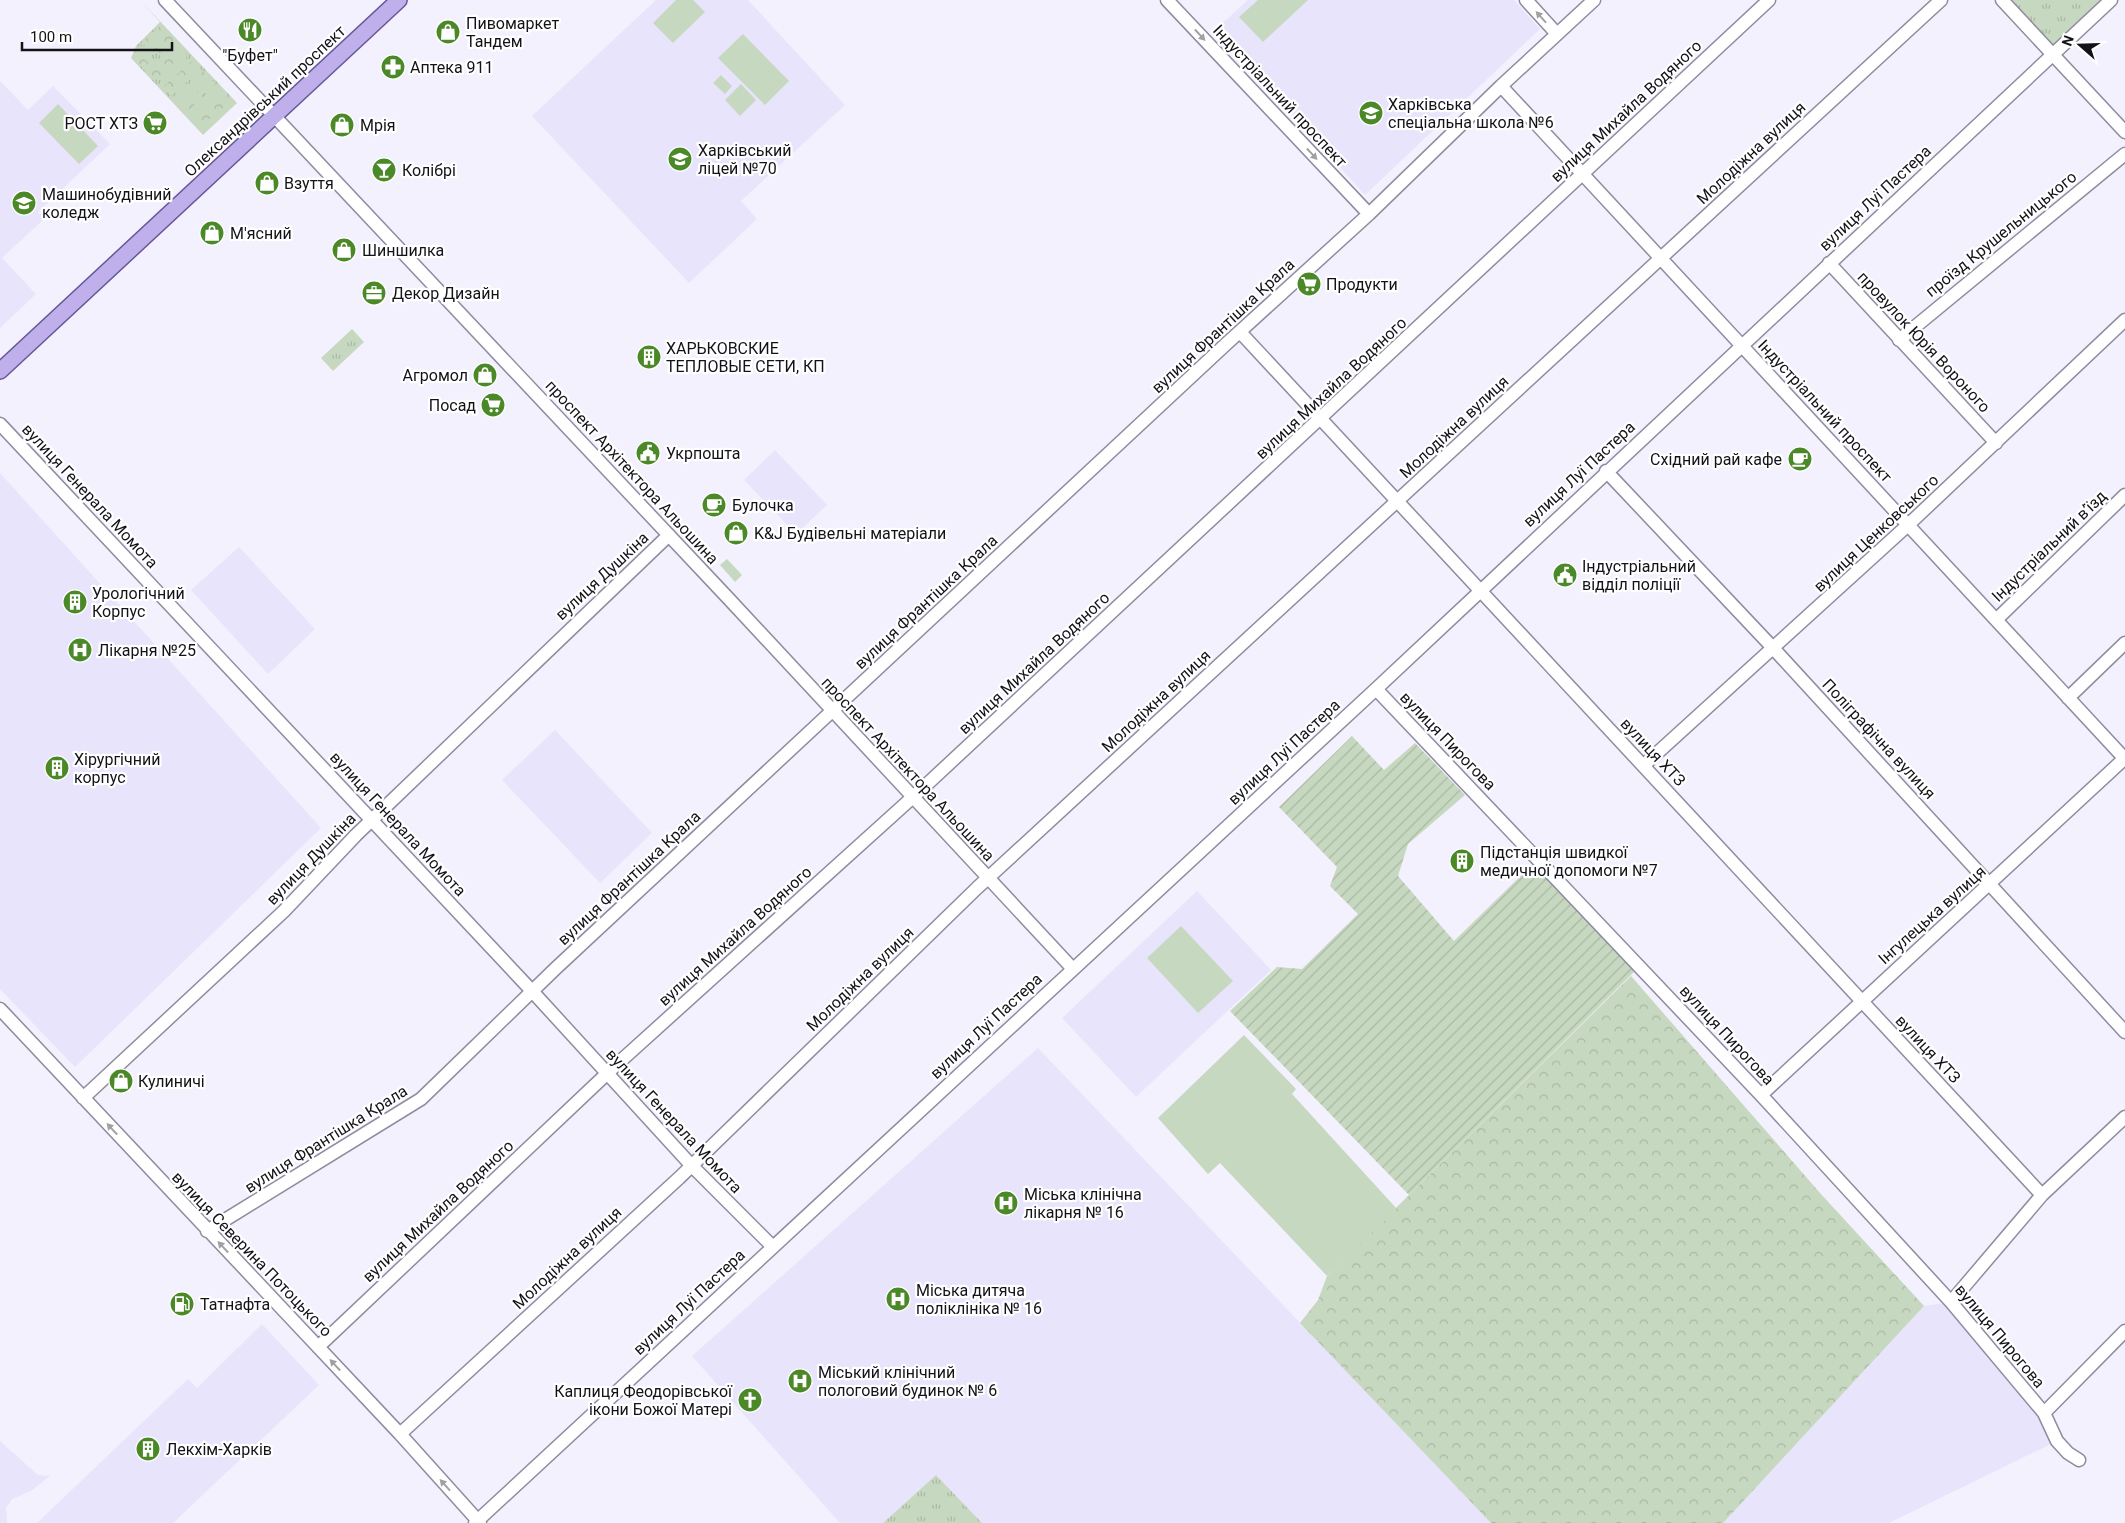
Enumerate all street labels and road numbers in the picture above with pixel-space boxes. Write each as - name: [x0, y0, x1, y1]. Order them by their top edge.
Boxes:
- street label: Олександрівський проспект: [181, 21, 350, 181]
- street label: Індустріальний проспект: [1209, 21, 1351, 171]
- street label: вулиця Михайла Водяного: [1547, 36, 1705, 186]
- street label: Молодіжна вулиця: [1693, 98, 1809, 208]
- street label: вулиця Луї Пастера: [1815, 141, 1935, 255]
- street label: проїзд Крушельницького: [1922, 167, 2080, 301]
- street label: вулиця Франтішка Крала: [1148, 255, 1298, 397]
- street label: провулок Юрія Вороного: [1854, 268, 1994, 416]
- street label: вулиця Михайла Водяного: [1252, 313, 1410, 463]
- street label: Індустріальний проспект: [1754, 336, 1896, 486]
- street label: Молодіжна вулиця: [1396, 372, 1512, 482]
- street label: проспект Архітектора Альошина: [542, 376, 722, 568]
- street label: вулиця Луї Пастера: [1519, 417, 1639, 531]
- street label: вулиця Генерала Момота: [18, 420, 162, 572]
- street label: вулиця Ценковського: [1810, 470, 1942, 596]
- street label: Індустріальний в’їзд: [1988, 486, 2110, 606]
- street label: вулиця Душкіна: [552, 528, 652, 624]
- street label: вулиця Франтішка Крала: [851, 531, 1001, 673]
- street label: вулиця Михайла Водяного: [955, 588, 1113, 738]
- street label: Молодіжна вулиця: [1098, 646, 1214, 756]
- street label: проспект Архітектора Альошина: [818, 673, 998, 865]
- street label: Поліграфічна вулиця: [1818, 675, 1940, 803]
- street label: вулиця Пирогова: [1396, 688, 1500, 794]
- street label: вулиця Луї Пастера: [1224, 695, 1344, 809]
- street label: вулиця ХТЗ: [1617, 714, 1689, 790]
- street label: вулиця Генерала Момота: [326, 748, 470, 900]
- street label: вулиця Франтішка Крала: [554, 807, 704, 949]
- street label: вулиця Душкіна: [262, 809, 360, 909]
- street label: вулиця Михайла Водяного: [655, 862, 815, 1010]
- street label: Інгулецька вулиця: [1874, 862, 1990, 968]
- street label: Молодіжна вулиця: [802, 923, 918, 1035]
- street label: вулиця Луї Пастера: [926, 969, 1046, 1083]
- street label: вулиця Пирогова: [1676, 981, 1778, 1089]
- street label: вулиця ХТЗ: [1892, 1011, 1964, 1087]
- street label: вулиця Генерала Момота: [602, 1045, 746, 1197]
- street label: вулиця Франтішка Крала: [241, 1081, 411, 1197]
- street label: вулиця Михайла Водяного: [359, 1136, 517, 1286]
- street label: вулиця Северина Потоцького: [168, 1168, 336, 1340]
- street label: Молодіжна вулиця: [509, 1203, 625, 1313]
- street label: вулиця Луї Пастера: [629, 1245, 749, 1359]
- street label: вулиця Пирогова: [1951, 1280, 2049, 1392]

